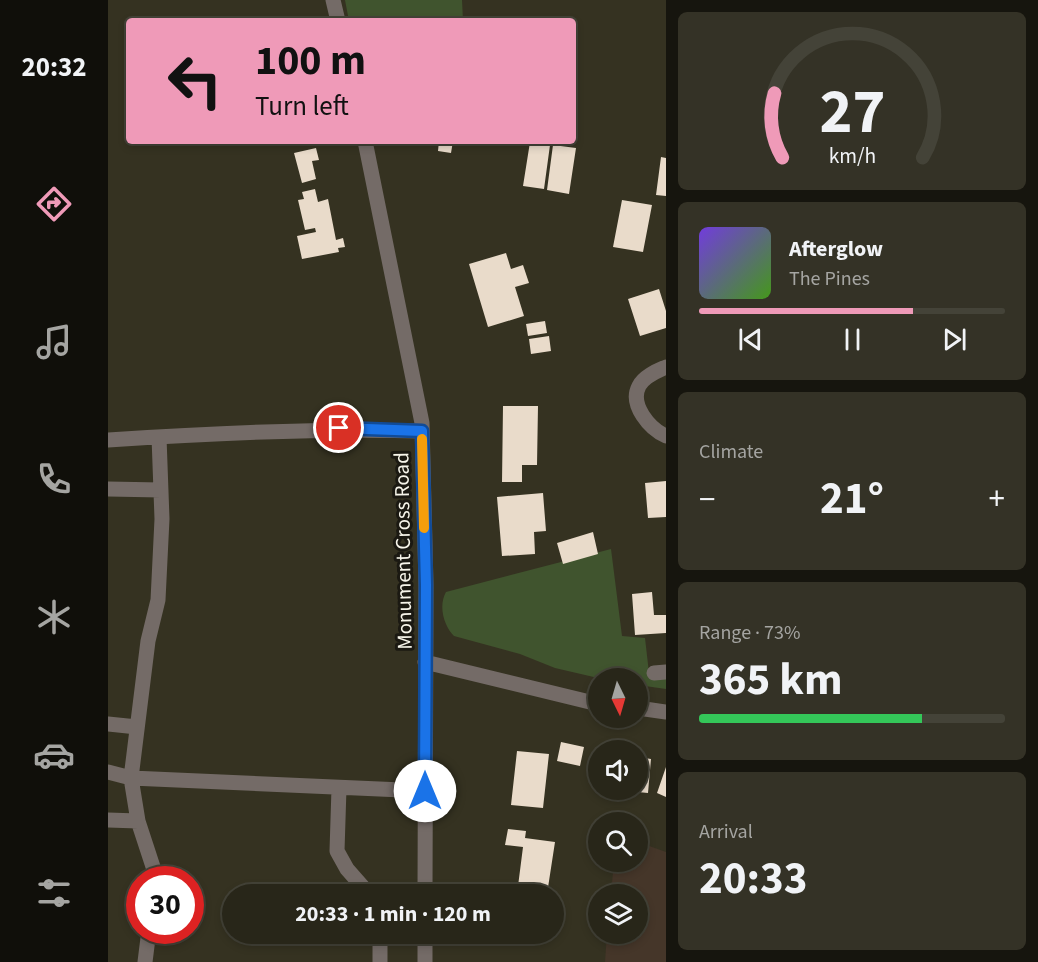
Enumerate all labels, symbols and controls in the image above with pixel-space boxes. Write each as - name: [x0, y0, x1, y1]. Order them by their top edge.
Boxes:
- text: 100 m: [255, 31, 366, 91]
- icon: left: [156, 42, 234, 120]
- text: 20:32: [21, 48, 87, 87]
- text: 27: [819, 68, 885, 157]
- text: Turn left: [255, 87, 349, 126]
- text: km/h: [828, 141, 876, 172]
- icon: directions: [33, 183, 75, 225]
- text: Afterglow: [789, 233, 883, 265]
- text: The Pines: [789, 265, 870, 293]
- icon: music: [33, 321, 75, 363]
- icon: previous: [734, 323, 767, 356]
- icon: pause: [836, 323, 869, 356]
- icon: next: [938, 323, 971, 356]
- pin: [313, 402, 364, 453]
- icon: arrive: [322, 411, 355, 444]
- text: Climate: [699, 438, 763, 466]
- street label: Monument Cross Road: [386, 452, 420, 650]
- icon: phone: [33, 458, 75, 500]
- text: 21°: [820, 467, 884, 531]
- text: −: [699, 476, 715, 523]
- text: +: [989, 476, 1005, 523]
- icon: climate: [33, 596, 75, 638]
- text: Range · 73%: [699, 619, 800, 647]
- text: 365 km: [699, 648, 843, 712]
- north arrow: [588, 668, 648, 728]
- map controls: [588, 668, 648, 944]
- icon: car: [33, 734, 75, 776]
- button: sound: [588, 740, 648, 800]
- position arrow: [393, 759, 457, 823]
- button: search: [588, 812, 648, 872]
- text: Arrival: [699, 818, 753, 846]
- text: 20:33: [699, 847, 808, 911]
- speed limit sign: 30: [126, 866, 204, 944]
- icon: filters: [33, 872, 75, 914]
- button: layers: [588, 884, 648, 944]
- text: 20:33 · 1 min · 120 m: [295, 898, 491, 930]

